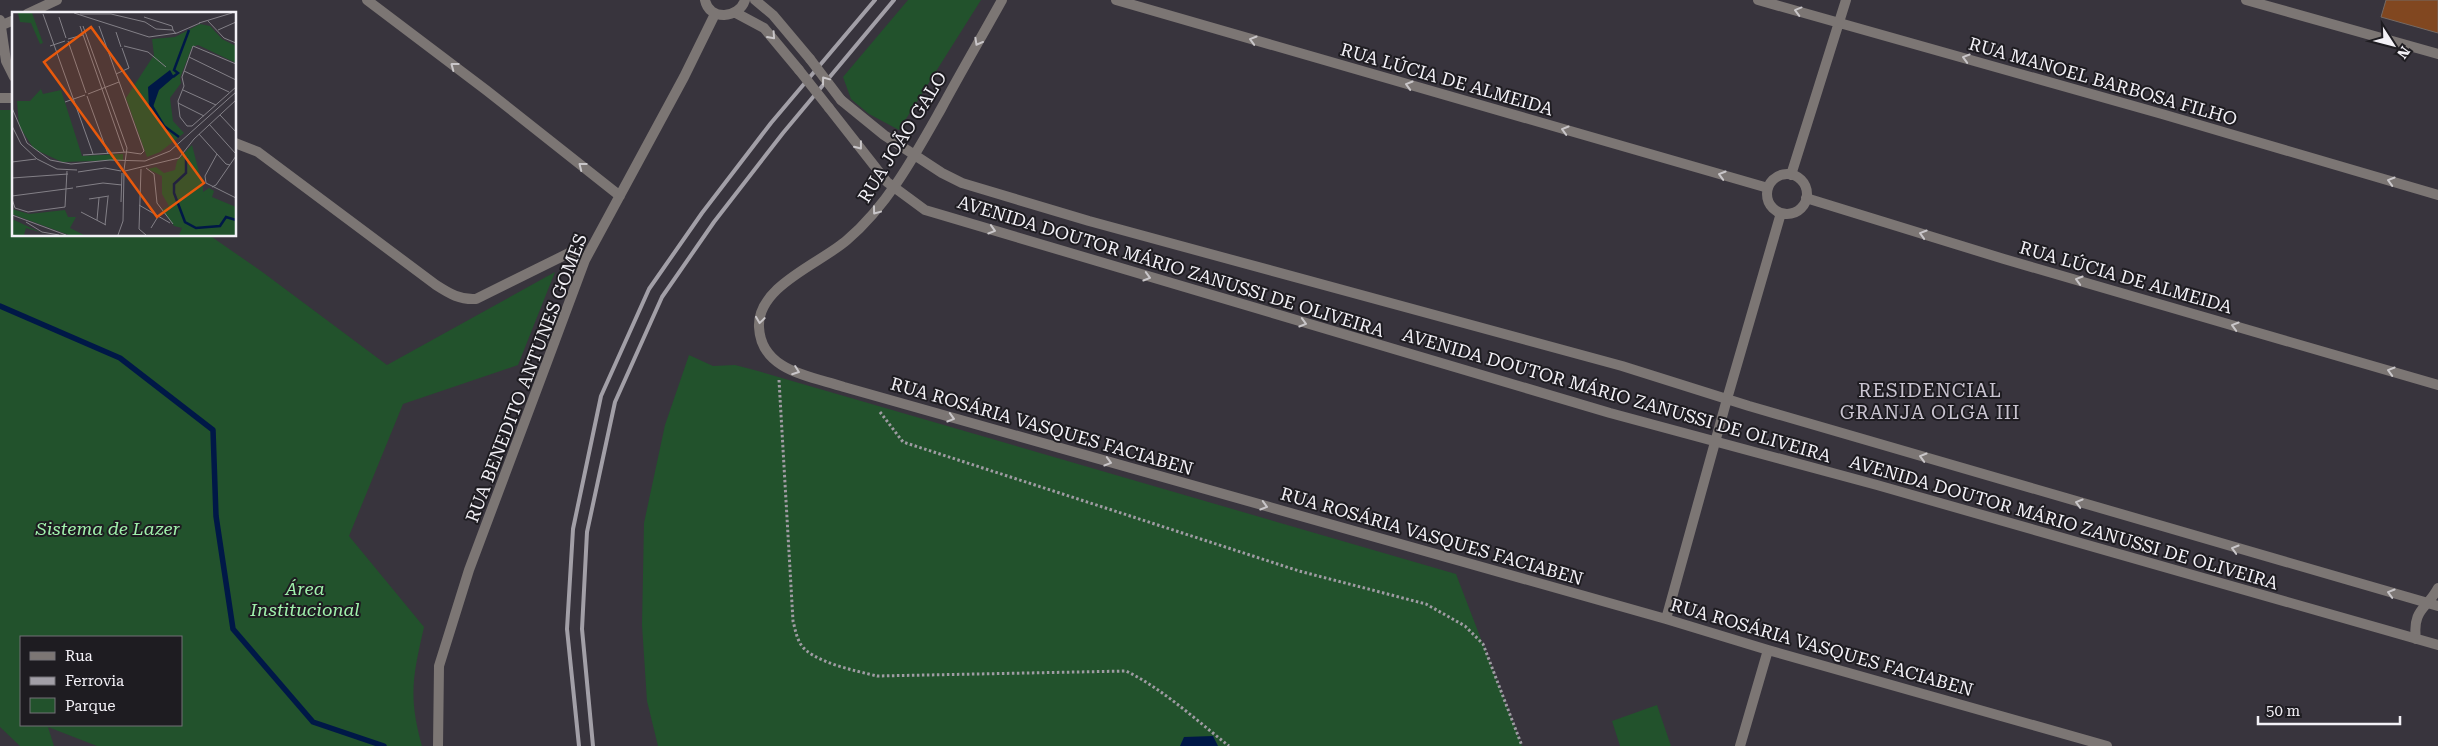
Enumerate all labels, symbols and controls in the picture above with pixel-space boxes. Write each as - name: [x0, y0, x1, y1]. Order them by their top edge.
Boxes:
- one-way arrow: [1795, 7, 1803, 17]
- inset map: [12, 12, 236, 236]
- north arrow: [2368, 20, 2418, 70]
- one-way arrow: [766, 31, 775, 40]
- street label: RUA MANOEL BARBOSA FILHO: [1966, 33, 2240, 129]
- one-way arrow: [1249, 36, 1257, 46]
- one-way arrow: [975, 37, 985, 46]
- street label: RUA LÚCIA DE ALMEIDA: [1338, 39, 1556, 120]
- text: N: [2394, 44, 2413, 62]
- one-way arrow: [1962, 54, 1971, 64]
- one-way arrow: [450, 63, 460, 72]
- street label: RUA JOÃO GALO: [853, 68, 951, 206]
- one-way arrow: [823, 77, 831, 86]
- one-way arrow: [1405, 80, 1413, 91]
- one-way arrow: [1562, 125, 1570, 135]
- one-way arrow: [853, 140, 862, 150]
- one-way arrow: [578, 163, 587, 172]
- one-way arrow: [1718, 170, 1726, 180]
- one-way arrow: [2388, 176, 2396, 186]
- street label: AVENIDA DOUTOR MÁRIO ZANUSSI DE OLIVEIRA: [955, 191, 1387, 341]
- one-way arrow: [873, 205, 882, 215]
- one-way arrow: [987, 225, 995, 235]
- one-way arrow: [1920, 229, 1928, 239]
- street label: RUA BENEDITO ANTUNES GOMES: [461, 231, 591, 525]
- street label: RUA LÚCIA DE ALMEIDA: [2017, 237, 2235, 318]
- one-way arrow: [1143, 271, 1151, 281]
- one-way arrow: [2076, 276, 2084, 286]
- one-way arrow: [756, 315, 766, 324]
- one-way arrow: [1299, 317, 1307, 327]
- one-way arrow: [2232, 321, 2240, 331]
- street label: AVENIDA DOUTOR MÁRIO ZANUSSI DE OLIVEIRA: [1400, 324, 1834, 467]
- one-way arrow: [791, 365, 799, 375]
- one-way arrow: [2388, 367, 2396, 377]
- street label: RUA ROSÁRIA VASQUES FACIABEN: [888, 373, 1196, 479]
- district label: RESIDENCIAL GRANJA OLGA III: [1840, 379, 2020, 424]
- one-way arrow: [947, 412, 955, 422]
- street label: AVENIDA DOUTOR MÁRIO ZANUSSI DE OLIVEIRA: [1847, 451, 2281, 594]
- one-way arrow: [1919, 452, 1928, 462]
- one-way arrow: [1103, 456, 1111, 466]
- street label: RUA ROSÁRIA VASQUES FACIABEN: [1278, 483, 1586, 589]
- one-way arrow: [2075, 498, 2083, 508]
- one-way arrow: [1260, 500, 1268, 510]
- park label: Sistema de Lazer: [35, 518, 181, 539]
- one-way arrow: [2231, 544, 2239, 554]
- park label: Área Institucional: [249, 578, 360, 620]
- one-way arrow: [2387, 589, 2396, 599]
- street label: RUA ROSÁRIA VASQUES FACIABEN: [1668, 594, 1976, 700]
- legend: [20, 636, 182, 726]
- text: Rua: [65, 647, 93, 665]
- text: Ferrovia: [65, 672, 124, 690]
- scale bar: [2258, 694, 2400, 726]
- text: Parque: [65, 697, 116, 715]
- text: 50 m: [2266, 702, 2301, 720]

